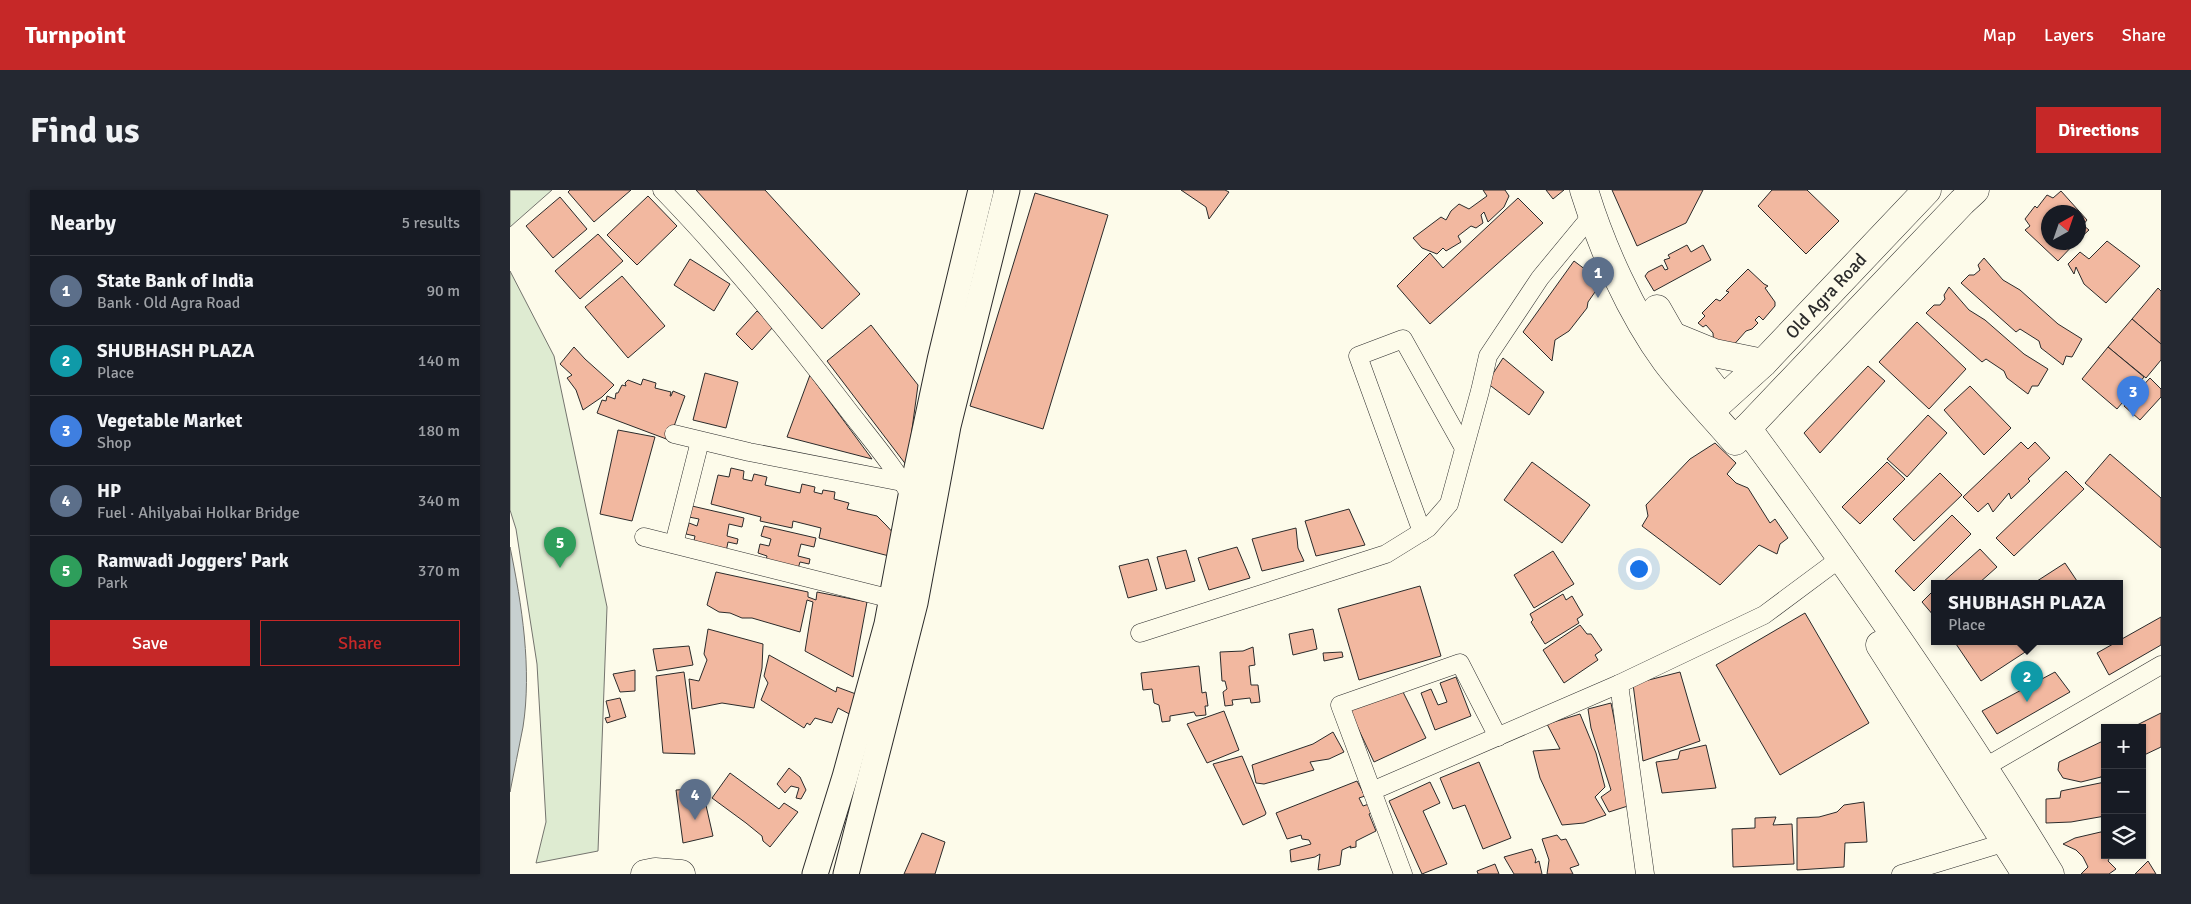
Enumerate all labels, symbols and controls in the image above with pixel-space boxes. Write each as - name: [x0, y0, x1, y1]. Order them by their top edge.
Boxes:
- text: Turnpoint: [25, 20, 126, 50]
- text: Map: [1983, 24, 2016, 46]
- text: Layers: [2044, 24, 2094, 46]
- text: Share: [2122, 24, 2166, 46]
- button: Directions: [2036, 107, 2161, 153]
- text: Find us: [30, 109, 140, 152]
- north arrow: [2041, 205, 2086, 250]
- text: Nearby: [50, 210, 116, 236]
- text: 5 results: [401, 213, 460, 233]
- street label: Old Agra Road: [1781, 249, 1871, 343]
- pin: 1: [1582, 257, 1614, 298]
- text: State Bank of India: [97, 269, 254, 293]
- text: 1: [62, 281, 70, 301]
- text: 90 m: [426, 281, 460, 301]
- text: Bank · Old Agra Road: [97, 293, 240, 313]
- text: SHUBHASH PLAZA: [97, 339, 254, 363]
- text: 2: [62, 351, 70, 371]
- text: 140 m: [418, 351, 460, 371]
- text: Place: [97, 363, 134, 383]
- pin: 3: [2117, 376, 2149, 417]
- text: Vegetable Market: [97, 409, 242, 433]
- text: 3: [62, 421, 70, 441]
- text: 180 m: [418, 421, 460, 441]
- text: Shop: [97, 433, 131, 453]
- text: HP: [97, 479, 121, 503]
- text: 4: [62, 491, 70, 511]
- text: 340 m: [418, 491, 460, 511]
- text: Fuel · Ahilyabai Holkar Bridge: [97, 503, 300, 523]
- pin: 5: [544, 527, 576, 568]
- text: Ramwadi Joggers' Park: [97, 549, 289, 573]
- your location: [1626, 556, 1652, 582]
- text: 5: [62, 561, 70, 581]
- text: 370 m: [418, 561, 460, 581]
- text: Park: [97, 573, 128, 593]
- popup: [1931, 580, 2123, 645]
- text: SHUBHASH PLAZA: [1948, 591, 2106, 615]
- text: Place: [1948, 615, 1986, 635]
- button: Save: [50, 620, 250, 666]
- button: Share: [260, 620, 460, 666]
- pin: 2: [2011, 661, 2043, 702]
- map controls: [2101, 724, 2146, 859]
- button: +: [2101, 724, 2146, 769]
- button: −: [2101, 769, 2146, 814]
- pin: 4: [679, 779, 711, 820]
- button: layers: [2101, 814, 2146, 859]

